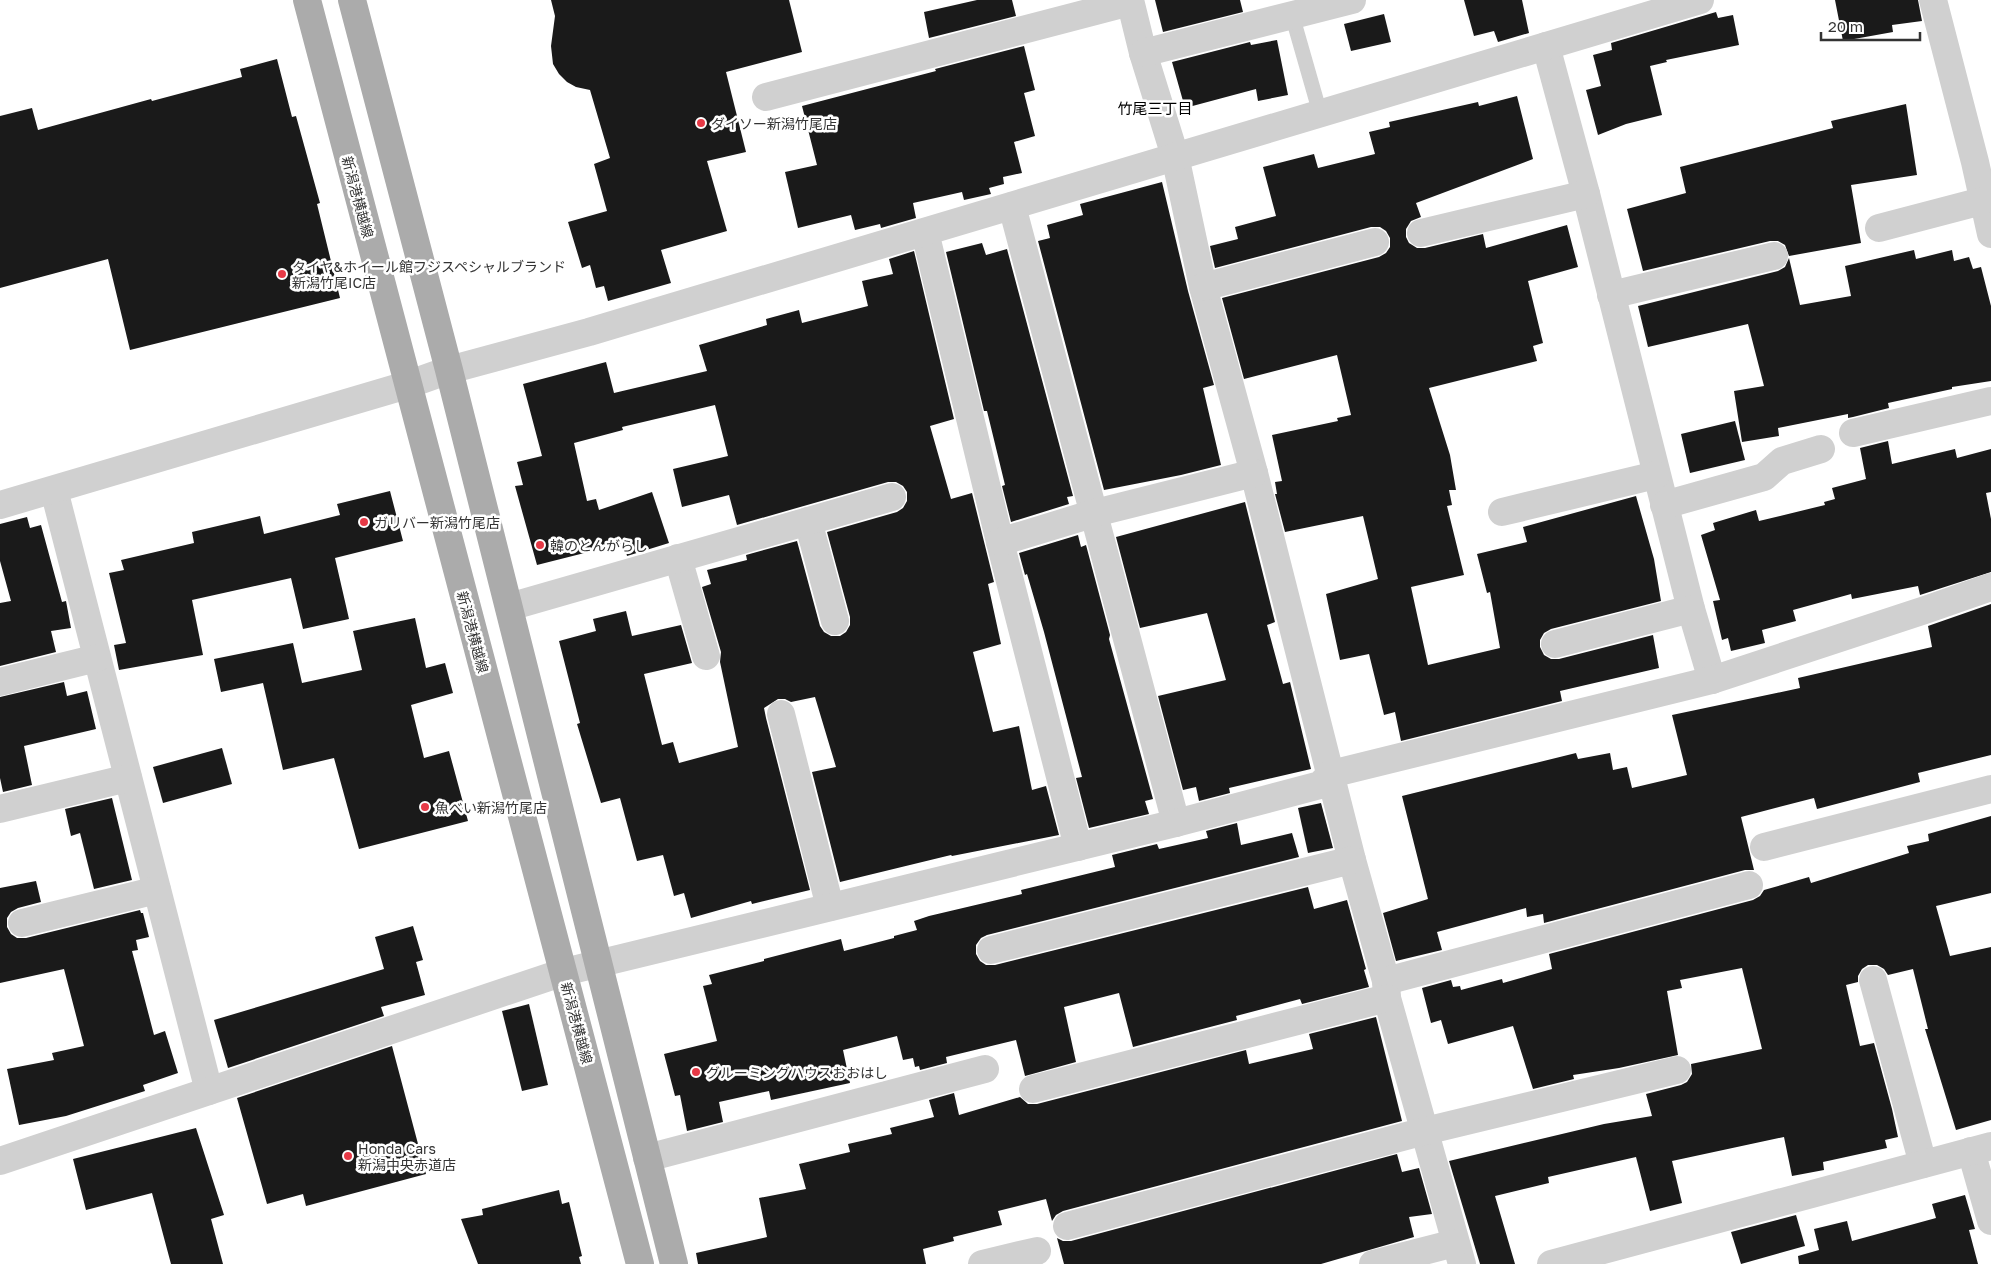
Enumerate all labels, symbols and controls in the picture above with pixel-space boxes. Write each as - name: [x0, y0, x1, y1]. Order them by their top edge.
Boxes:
- scale bar: [1821, 10, 1920, 42]
- text: 20 m: [1828, 17, 1863, 35]
- district label: 竹尾三丁目: [1117, 99, 1193, 117]
- place label: ダイソー新潟竹尾店: [711, 115, 837, 132]
- marker: ダイソー新潟竹尾店: [695, 117, 707, 129]
- street label: 新潟港横越線: [339, 154, 377, 240]
- place label: タイヤ&ホイール館フジスペシャルブランド 新潟竹尾IC店: [292, 258, 566, 291]
- marker: タイヤ&ホイール館フジスペシャルブランド 新潟竹尾IC店: [276, 268, 288, 280]
- place label: ガリバー新潟竹尾店: [374, 514, 500, 531]
- marker: ガリバー新潟竹尾店: [358, 516, 370, 528]
- place label: 韓のとんがらし: [550, 537, 648, 554]
- marker: 韓のとんがらし: [534, 539, 546, 551]
- street label: 新潟港横越線: [454, 589, 492, 675]
- place label: 魚べい新潟竹尾店: [435, 799, 547, 816]
- marker: 魚べい新潟竹尾店: [419, 801, 431, 813]
- street label: 新潟港横越線: [558, 980, 596, 1066]
- place label: グルーミングハウスおおはし: [706, 1064, 888, 1081]
- marker: グルーミングハウスおおはし: [690, 1066, 702, 1078]
- place label: Honda Cars 新潟中央赤道店: [358, 1140, 456, 1173]
- marker: Honda Cars 新潟中央赤道店: [342, 1150, 354, 1162]

